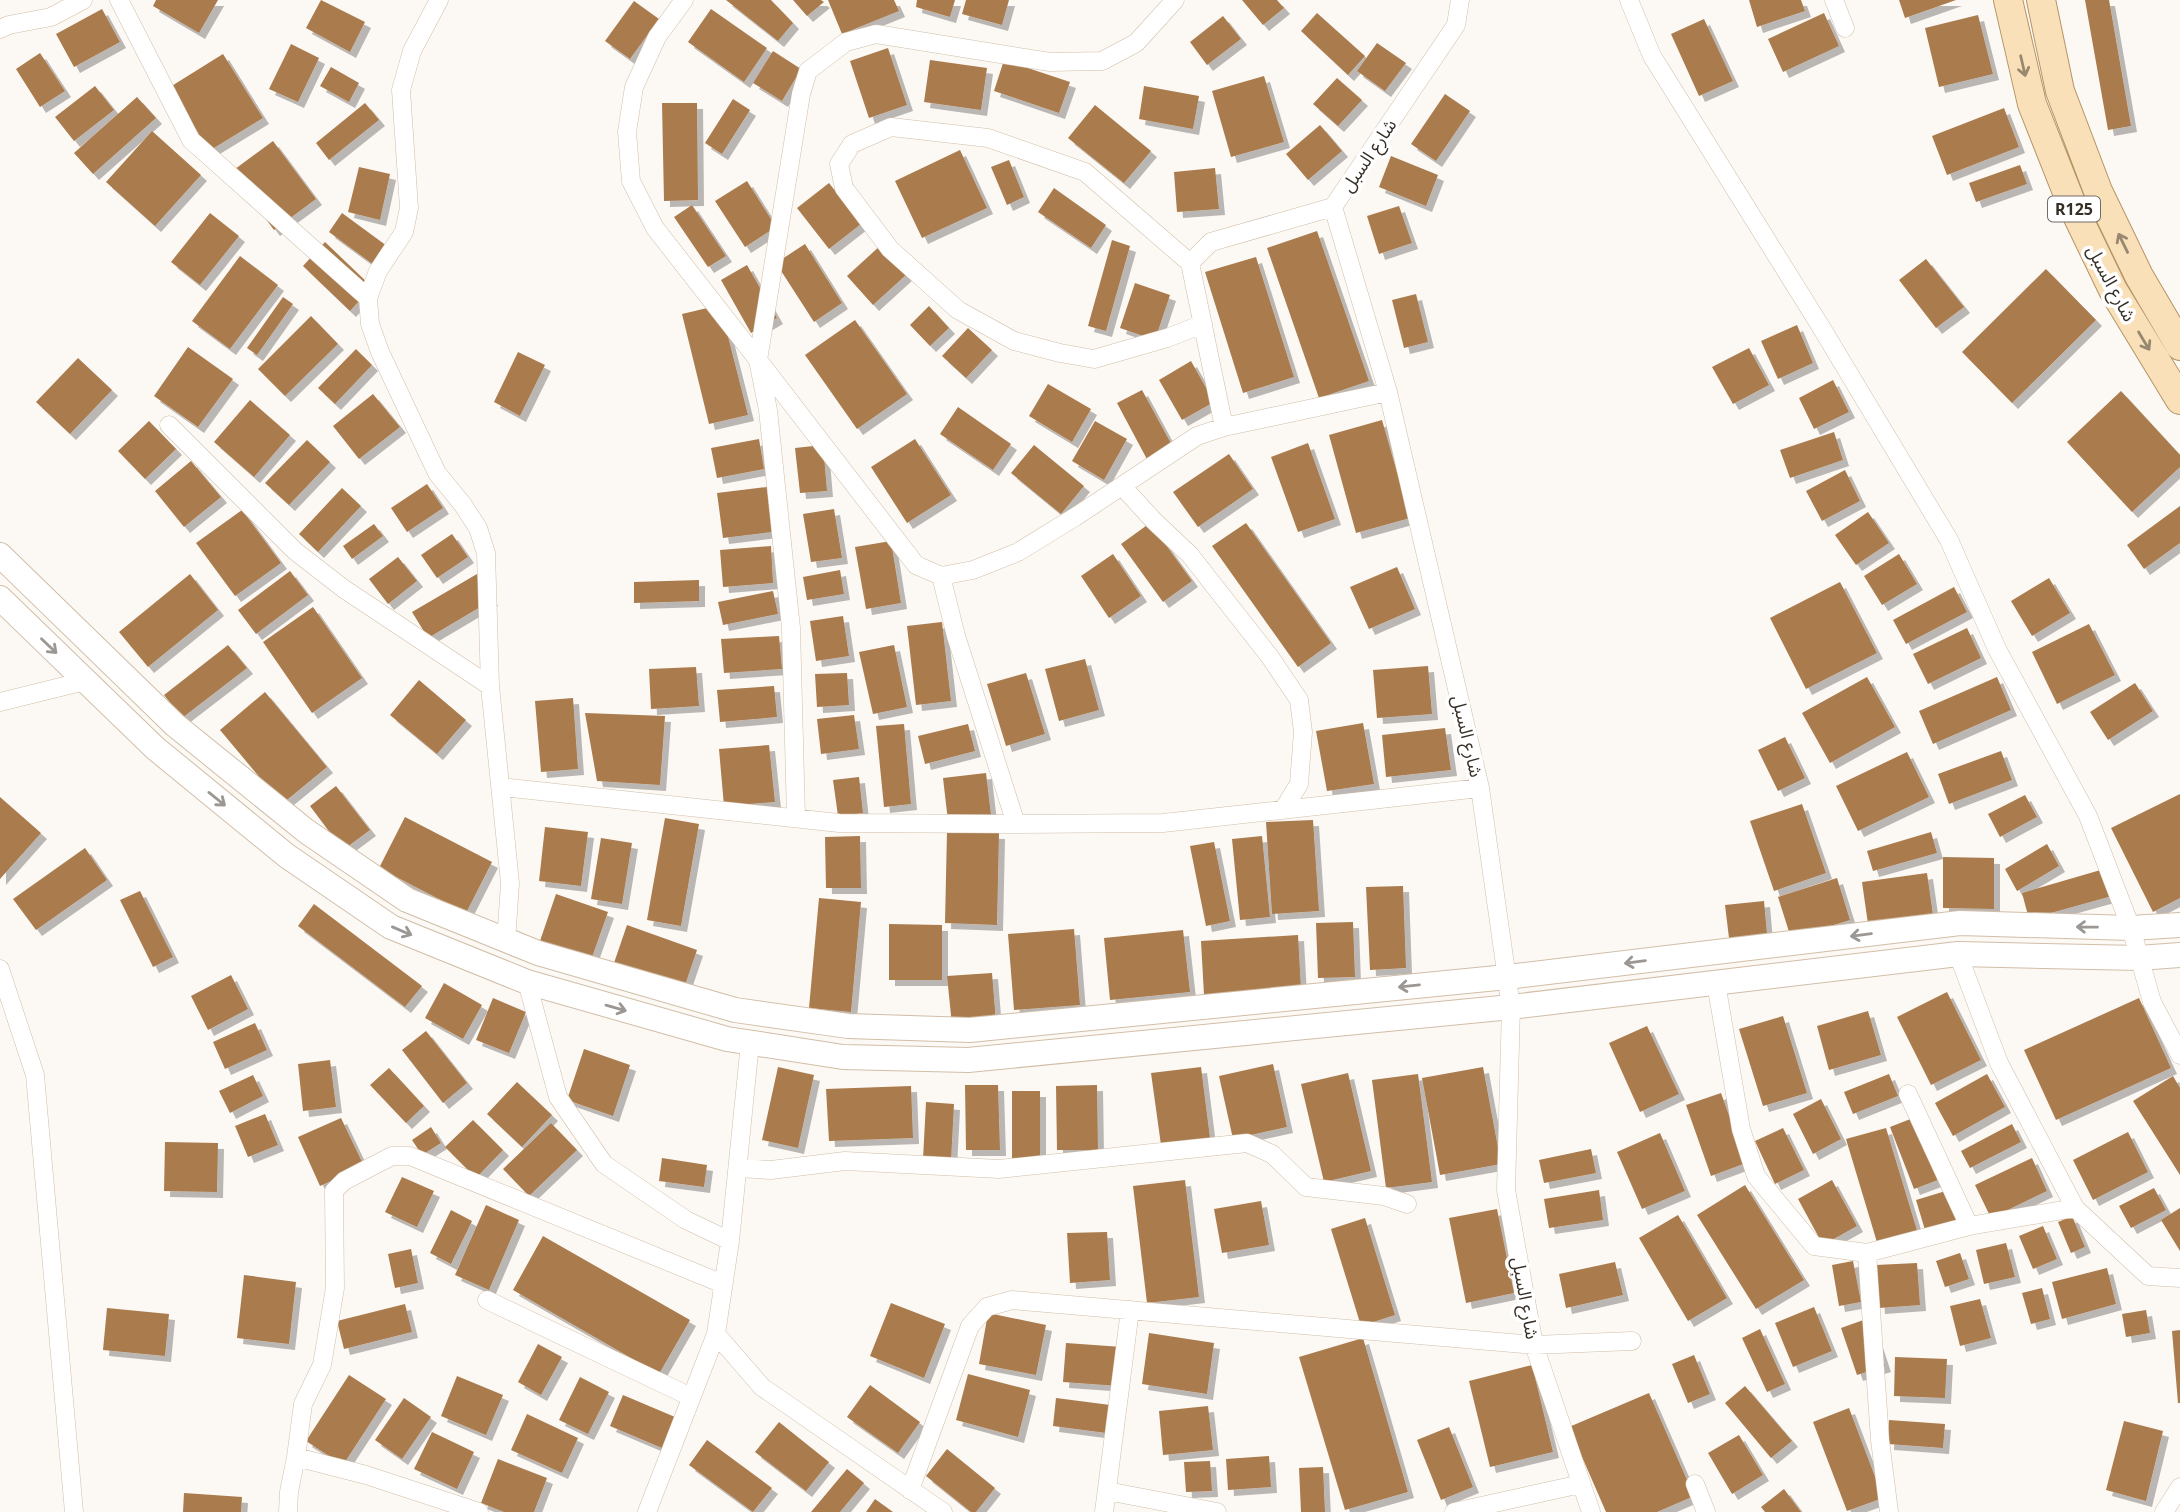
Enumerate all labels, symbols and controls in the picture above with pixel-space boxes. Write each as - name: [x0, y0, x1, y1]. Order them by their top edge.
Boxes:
- one-way arrow: [2018, 55, 2031, 77]
- street label: شارع السبل: [1335, 114, 1404, 198]
- road number: R125: [2048, 196, 2100, 222]
- one-way arrow: [2116, 233, 2130, 254]
- street label: شارع السبل: [2079, 241, 2142, 327]
- one-way arrow: [2137, 330, 2151, 350]
- one-way arrow: [40, 637, 57, 654]
- street label: شارع السبل: [1444, 693, 1489, 780]
- one-way arrow: [208, 791, 226, 807]
- one-way arrow: [2076, 920, 2099, 933]
- one-way arrow: [390, 925, 412, 938]
- one-way arrow: [1850, 929, 1872, 942]
- one-way arrow: [1624, 955, 1646, 968]
- one-way arrow: [1398, 980, 1420, 993]
- one-way arrow: [604, 1002, 626, 1015]
- street label: شارع السبل: [1504, 1255, 1545, 1342]

